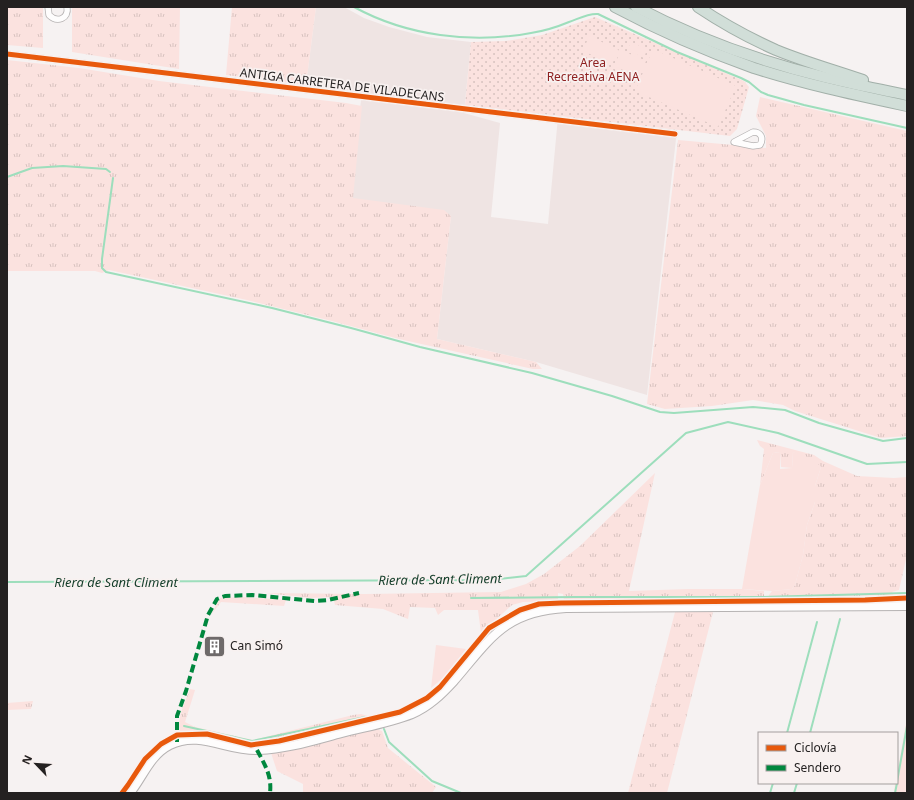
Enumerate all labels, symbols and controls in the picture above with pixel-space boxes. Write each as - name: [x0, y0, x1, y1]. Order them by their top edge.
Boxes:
- park label: Area Recreativa AENA: [547, 54, 640, 85]
- street label: ANTIGA CARRETERA DE VILADECANS: [239, 64, 446, 106]
- water label: Riera de Sant Climent: [378, 569, 503, 589]
- water label: Riera de Sant Climent: [54, 573, 178, 591]
- building icon: Can Simó: [201, 633, 227, 659]
- place label: Can Simó: [230, 637, 283, 654]
- legend: [758, 732, 898, 784]
- text: Ciclovía: [794, 739, 836, 756]
- north arrow: [16, 744, 56, 784]
- text: N: [18, 752, 35, 767]
- text: Sendero: [794, 759, 841, 776]

